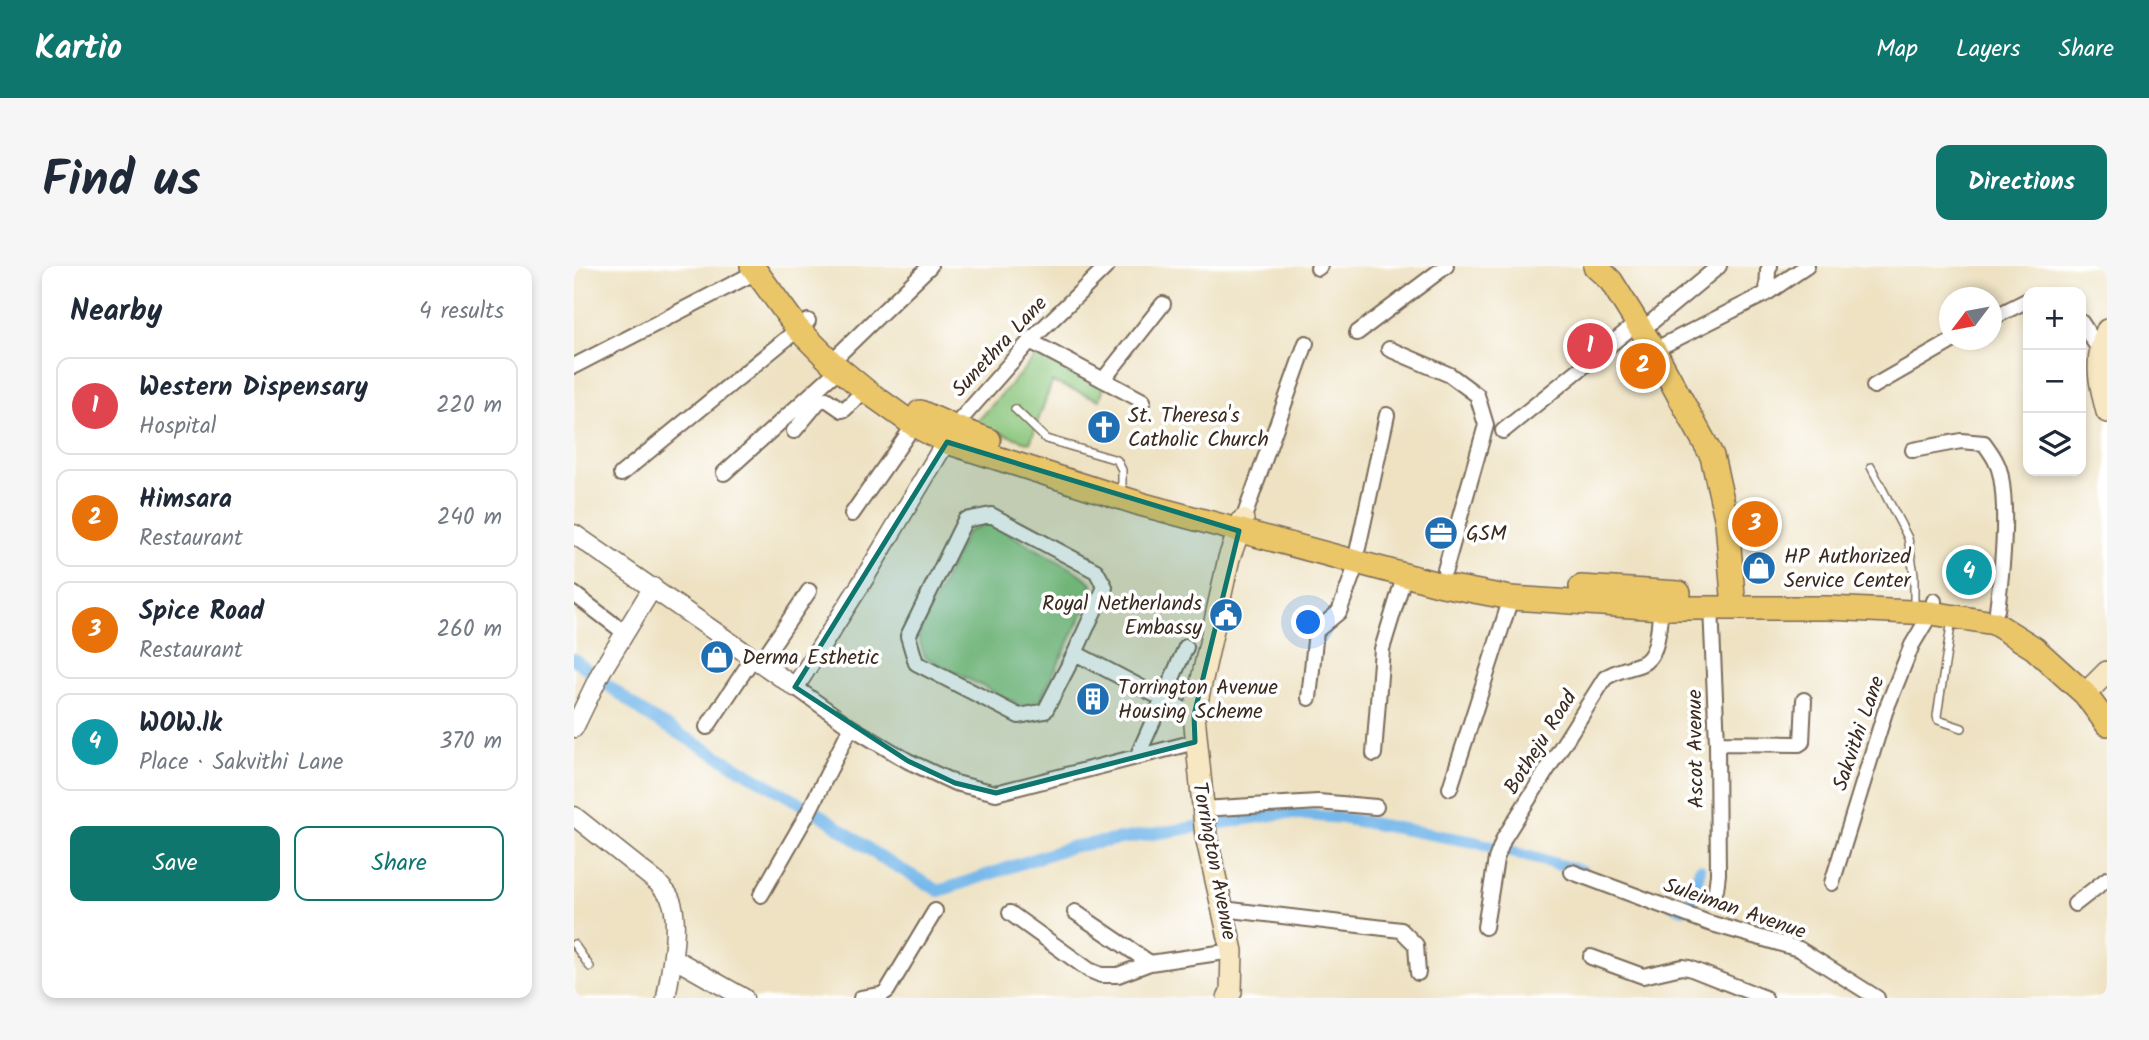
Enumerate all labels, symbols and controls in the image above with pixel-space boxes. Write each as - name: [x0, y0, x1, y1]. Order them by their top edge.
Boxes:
- text: Kartio: [35, 23, 122, 76]
- text: Map: [1876, 30, 1918, 69]
- text: Layers: [1956, 30, 2020, 69]
- text: Share: [2058, 30, 2114, 69]
- text: Find us: [42, 143, 200, 221]
- button: Directions: [1936, 145, 2107, 220]
- north arrow: [1939, 287, 2002, 350]
- map controls: [2023, 287, 2086, 476]
- button: +: [2023, 287, 2086, 350]
- text: Nearby: [70, 288, 162, 336]
- street label: Sunethra Lane: [944, 288, 1056, 405]
- text: 4 results: [419, 294, 504, 330]
- pin: 1: [1567, 320, 1613, 372]
- pin: 2: [1620, 340, 1666, 392]
- button: −: [2023, 350, 2086, 413]
- text: Western Dispensary: [139, 367, 368, 409]
- text: 1: [92, 388, 98, 424]
- text: 220 m: [436, 388, 502, 424]
- place label: St. Theresa's Catholic Church: [1128, 400, 1269, 457]
- church icon: St. Theresa's Catholic Church: [1085, 408, 1123, 446]
- text: Hospital: [139, 409, 216, 445]
- button: layers: [2023, 413, 2086, 476]
- text: Himsara: [139, 479, 232, 521]
- pin: 3: [1732, 498, 1778, 550]
- text: 2: [88, 500, 102, 536]
- text: 240 m: [437, 500, 502, 536]
- office icon: GSM: [1422, 514, 1460, 552]
- place label: GSM: [1466, 518, 1507, 551]
- text: Restaurant: [139, 521, 243, 557]
- place label: HP Authorized Service Center: [1784, 541, 1911, 598]
- pin: 4: [1946, 546, 1992, 598]
- shop icon: HP Authorized Service Center: [1740, 549, 1778, 587]
- place label: Royal Netherlands Embassy: [1042, 588, 1202, 645]
- text: Spice Road: [139, 591, 264, 633]
- public building icon: Royal Netherlands Embassy: [1207, 596, 1245, 634]
- your location: [1291, 605, 1325, 639]
- text: 3: [89, 612, 101, 648]
- text: 260 m: [437, 612, 502, 648]
- text: Restaurant: [139, 633, 243, 669]
- shop icon: Derma Esthetic: [698, 638, 736, 676]
- place label: Derma Esthetic: [742, 642, 879, 675]
- street label: Sakvithi Lane: [1824, 671, 1895, 795]
- place label: Torrington Avenue Housing Scheme: [1118, 672, 1278, 729]
- building icon: Torrington Avenue Housing Scheme: [1074, 680, 1112, 718]
- street label: Botheju Road: [1496, 684, 1587, 801]
- street label: Ascot Avenue: [1679, 689, 1714, 809]
- text: WOW.lk: [139, 703, 222, 745]
- text: 4: [89, 724, 101, 760]
- text: 370 m: [439, 724, 502, 760]
- text: Place · Sakvithi Lane: [139, 745, 343, 781]
- street label: Torrington Avenue: [1182, 780, 1245, 943]
- button: Save: [70, 826, 280, 901]
- button: Share: [294, 826, 504, 901]
- street label: Suleiman Avenue: [1659, 870, 1811, 949]

